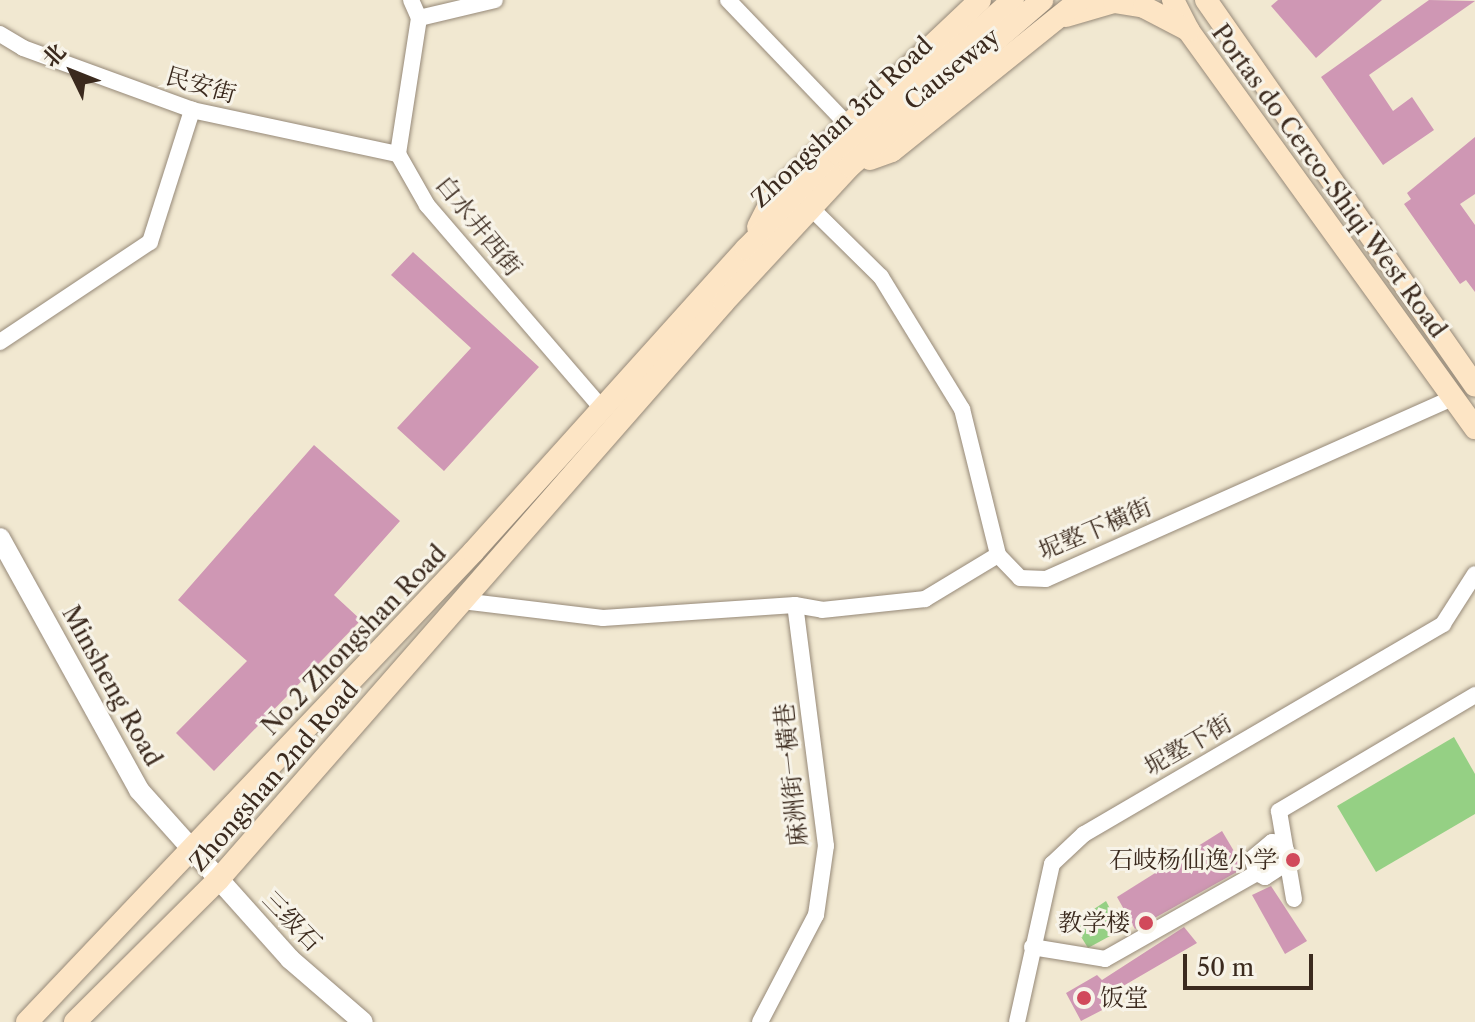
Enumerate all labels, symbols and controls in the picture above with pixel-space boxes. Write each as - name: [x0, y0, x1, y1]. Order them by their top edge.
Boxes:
- street label: Portas do Cerco-Shiqi West Road: [1205, 18, 1453, 344]
- street label: Causeway: [899, 22, 1005, 116]
- street label: Zhongshan 3rd Road: [746, 31, 938, 213]
- north arrow: [32, 32, 112, 112]
- text: 北: [37, 38, 71, 73]
- street label: 民安街: [162, 61, 240, 109]
- street label: 白水井西街: [430, 170, 528, 282]
- street label: 坭墪下橫街: [1034, 492, 1156, 566]
- street label: No.2 Zhongshan Road: [256, 539, 452, 741]
- street label: Minsheng Road: [56, 601, 168, 771]
- street label: Zhongshan 2nd Road: [184, 675, 364, 877]
- street label: 麻洲街一橫巷: [769, 702, 813, 848]
- street label: 坭墪下街: [1139, 709, 1237, 781]
- place label: 石岐杨仙逸小学: [1109, 846, 1277, 874]
- marker: 石岐杨仙逸小学: [1284, 851, 1302, 869]
- street label: 三级石: [257, 885, 327, 957]
- place label: 教学楼: [1058, 909, 1130, 937]
- marker: 教学楼: [1137, 914, 1155, 932]
- scale bar: [1187, 938, 1317, 988]
- text: 50 m: [1197, 953, 1254, 982]
- place label: 饭堂: [1100, 984, 1148, 1012]
- marker: 饭堂: [1075, 989, 1093, 1007]

